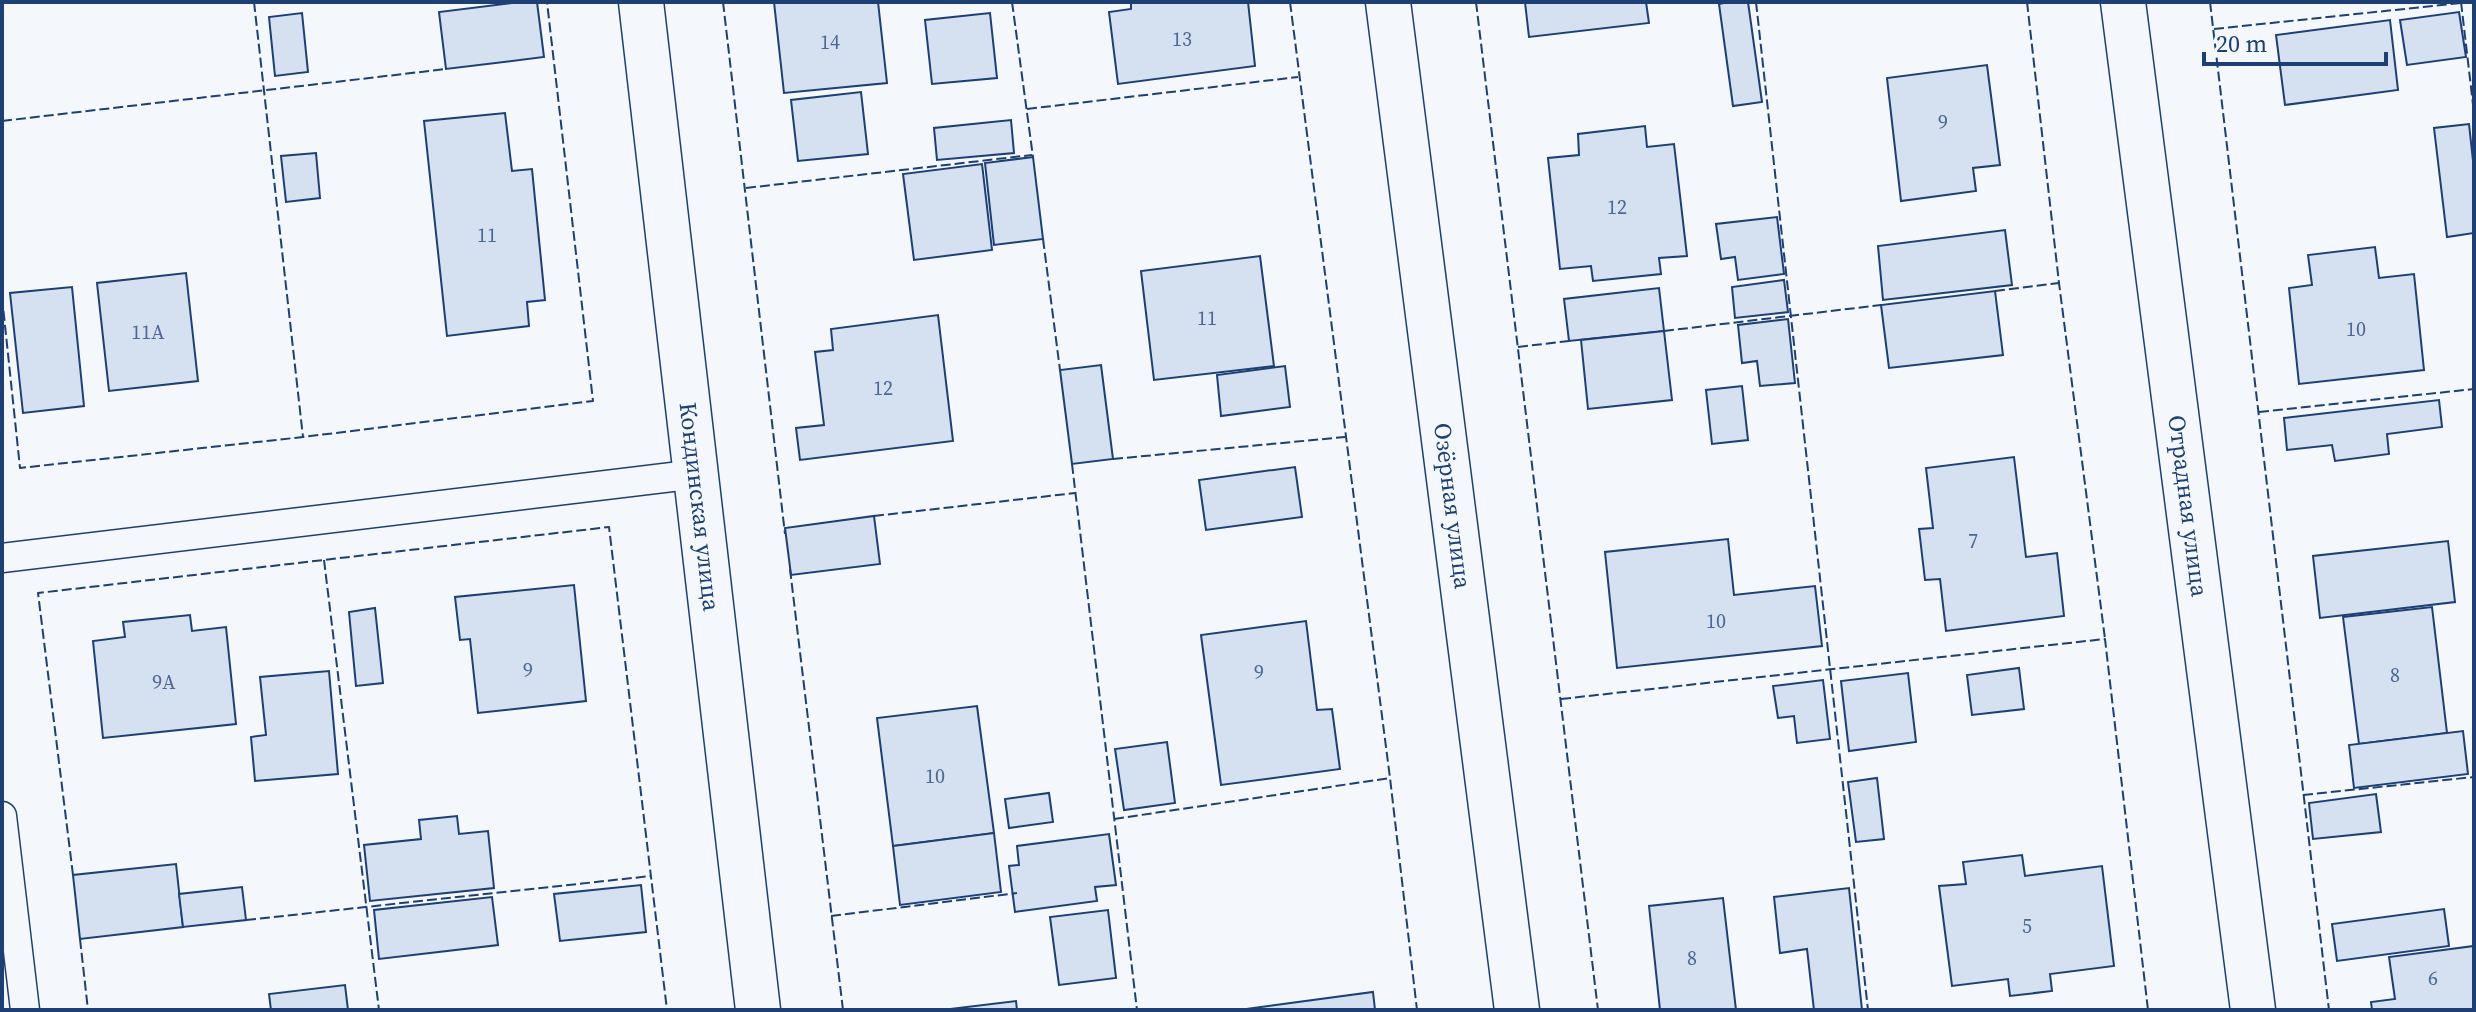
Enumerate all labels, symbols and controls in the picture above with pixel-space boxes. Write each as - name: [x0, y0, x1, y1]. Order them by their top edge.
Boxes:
- scale bar: [2204, 16, 2386, 66]
- house number: 13: [1172, 25, 1192, 53]
- text: 20 m: [2216, 27, 2267, 60]
- house number: 14: [820, 28, 840, 56]
- house number: 9: [1938, 108, 1948, 136]
- house number: 12: [1607, 193, 1627, 221]
- house number: 11: [477, 221, 497, 249]
- house number: 11: [1197, 304, 1217, 332]
- house number: 10: [2346, 315, 2366, 343]
- house number: 11А: [131, 318, 165, 346]
- house number: 12: [873, 374, 893, 402]
- street label: Кондинская улица: [672, 400, 729, 614]
- street label: Отрадная улица: [2160, 413, 2217, 599]
- street label: Озёрная улица: [1426, 421, 1480, 591]
- house number: 7: [1968, 527, 1978, 555]
- house number: 10: [1706, 607, 1726, 635]
- house number: 9: [523, 656, 533, 684]
- house number: 9: [1254, 658, 1264, 686]
- house number: 8: [2390, 661, 2400, 689]
- house number: 9А: [152, 668, 176, 696]
- house number: 10: [925, 762, 945, 790]
- house number: 5: [2022, 912, 2032, 940]
- house number: 8: [1687, 944, 1697, 972]
- house number: 6: [2428, 964, 2438, 992]

